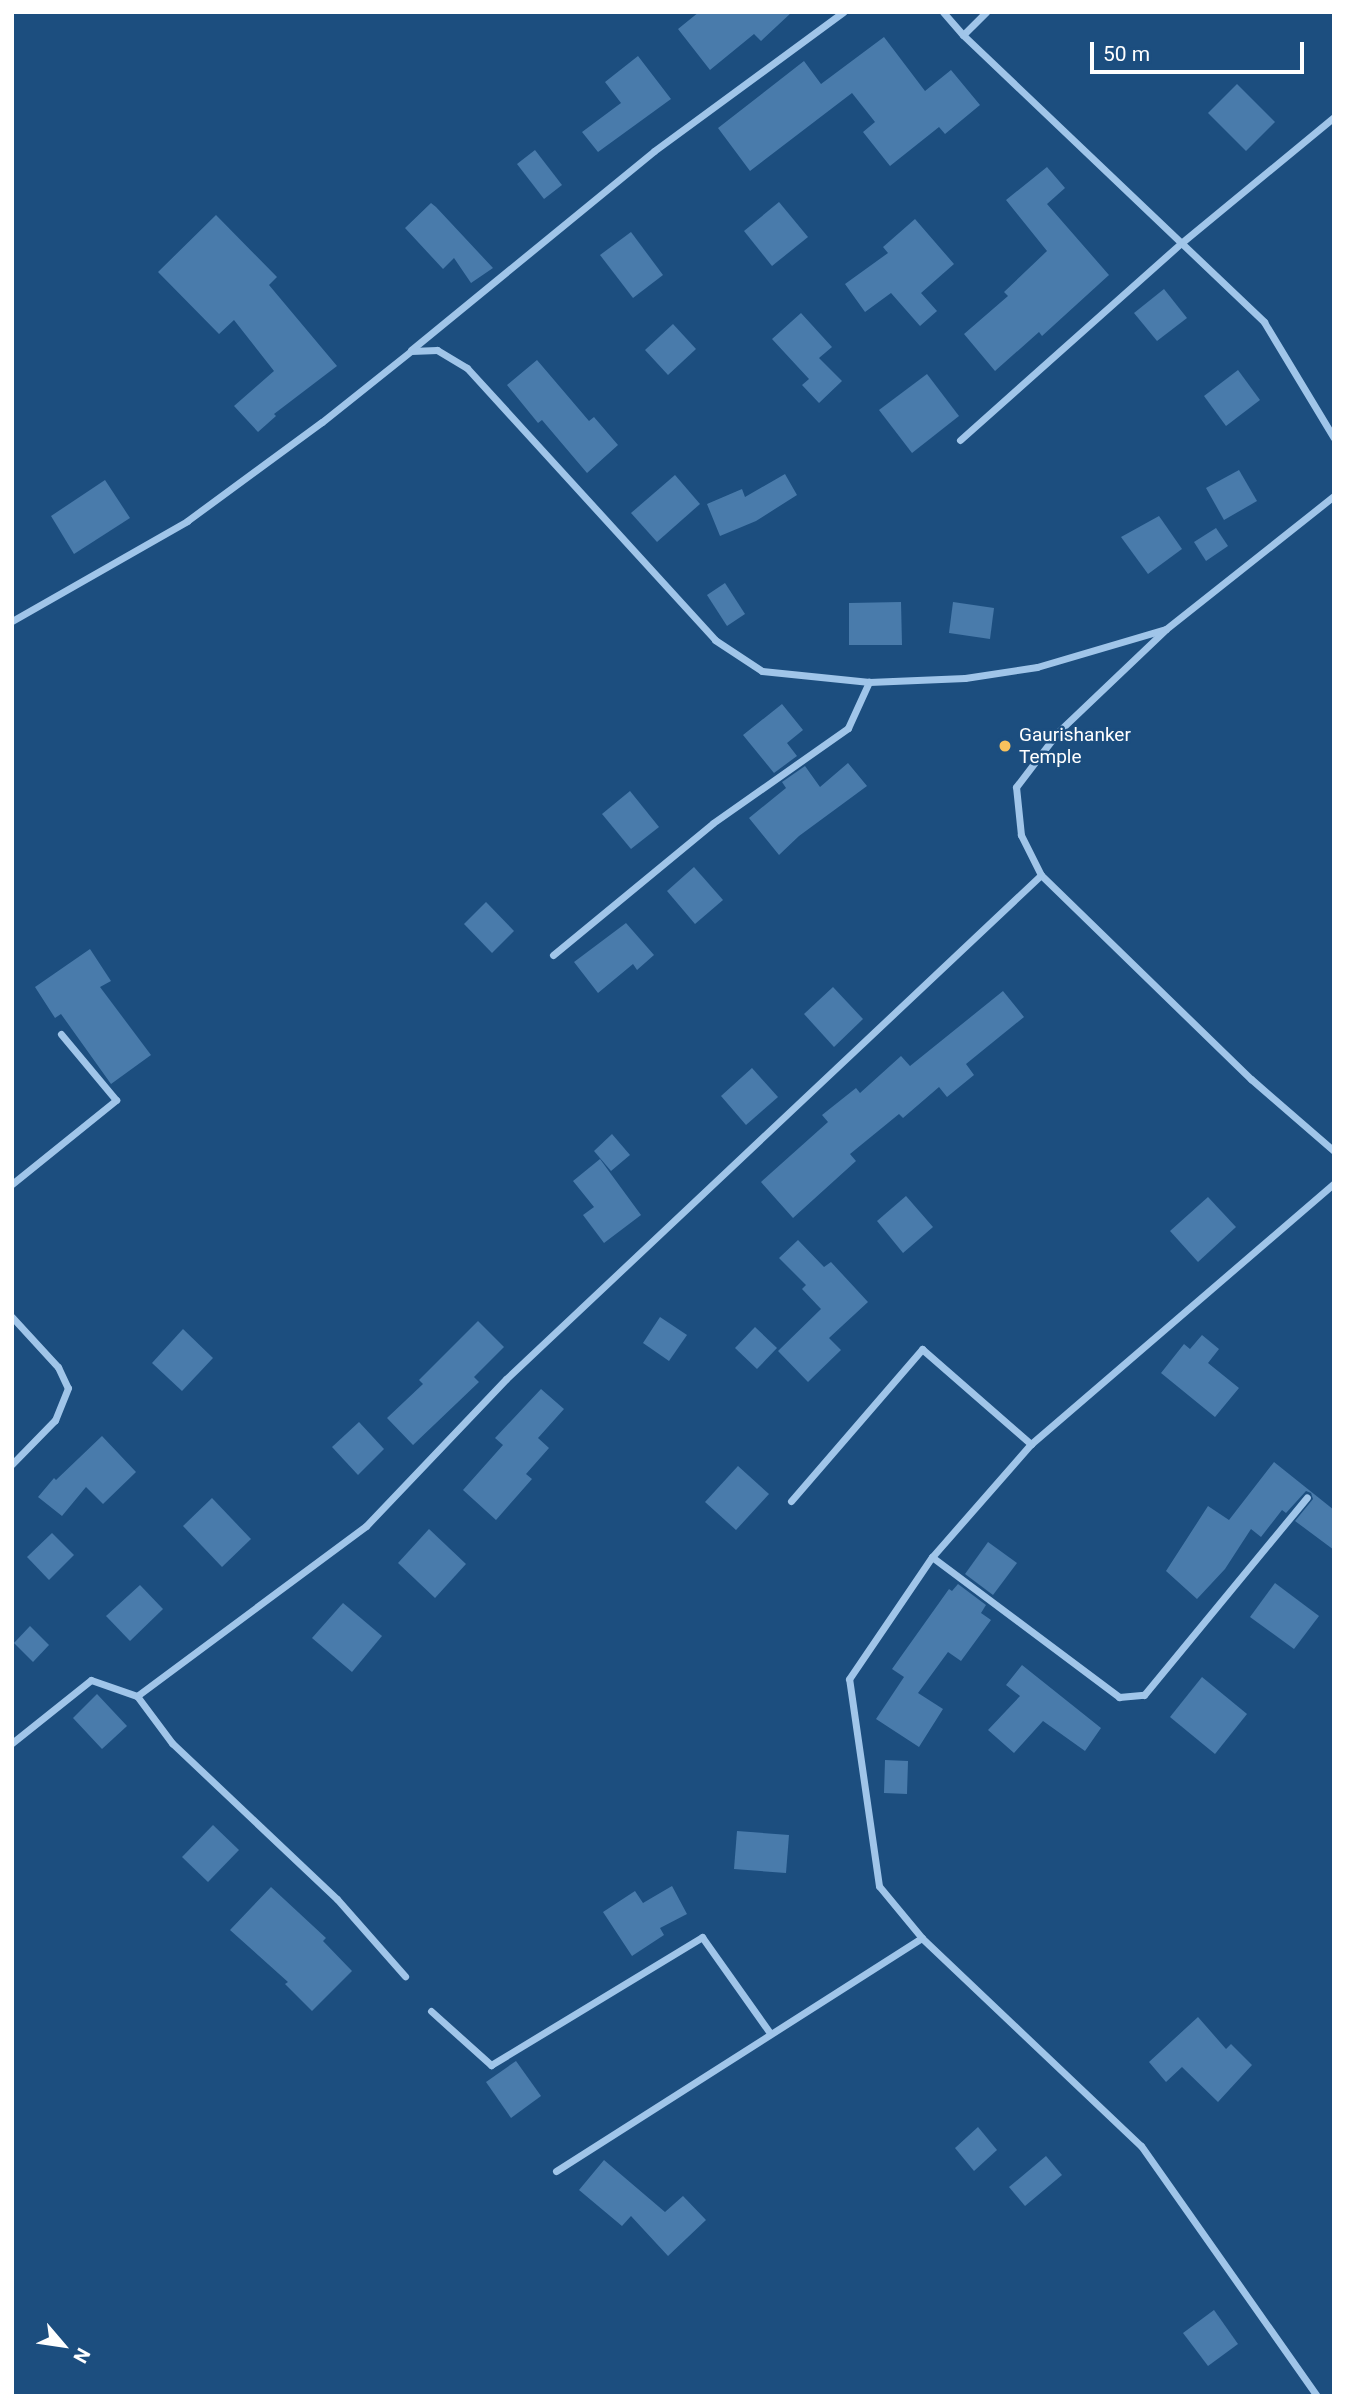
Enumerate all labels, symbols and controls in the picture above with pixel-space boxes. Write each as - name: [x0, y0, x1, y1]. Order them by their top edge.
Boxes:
- scale bar: [1094, 28, 1308, 72]
- text: 50 m: [1103, 42, 1150, 66]
- place label: Gaurishanker Temple: [1019, 724, 1131, 768]
- marker: Gaurishanker Temple: [997, 738, 1013, 754]
- north arrow: [28, 2310, 98, 2380]
- text: N: [68, 2344, 95, 2367]

